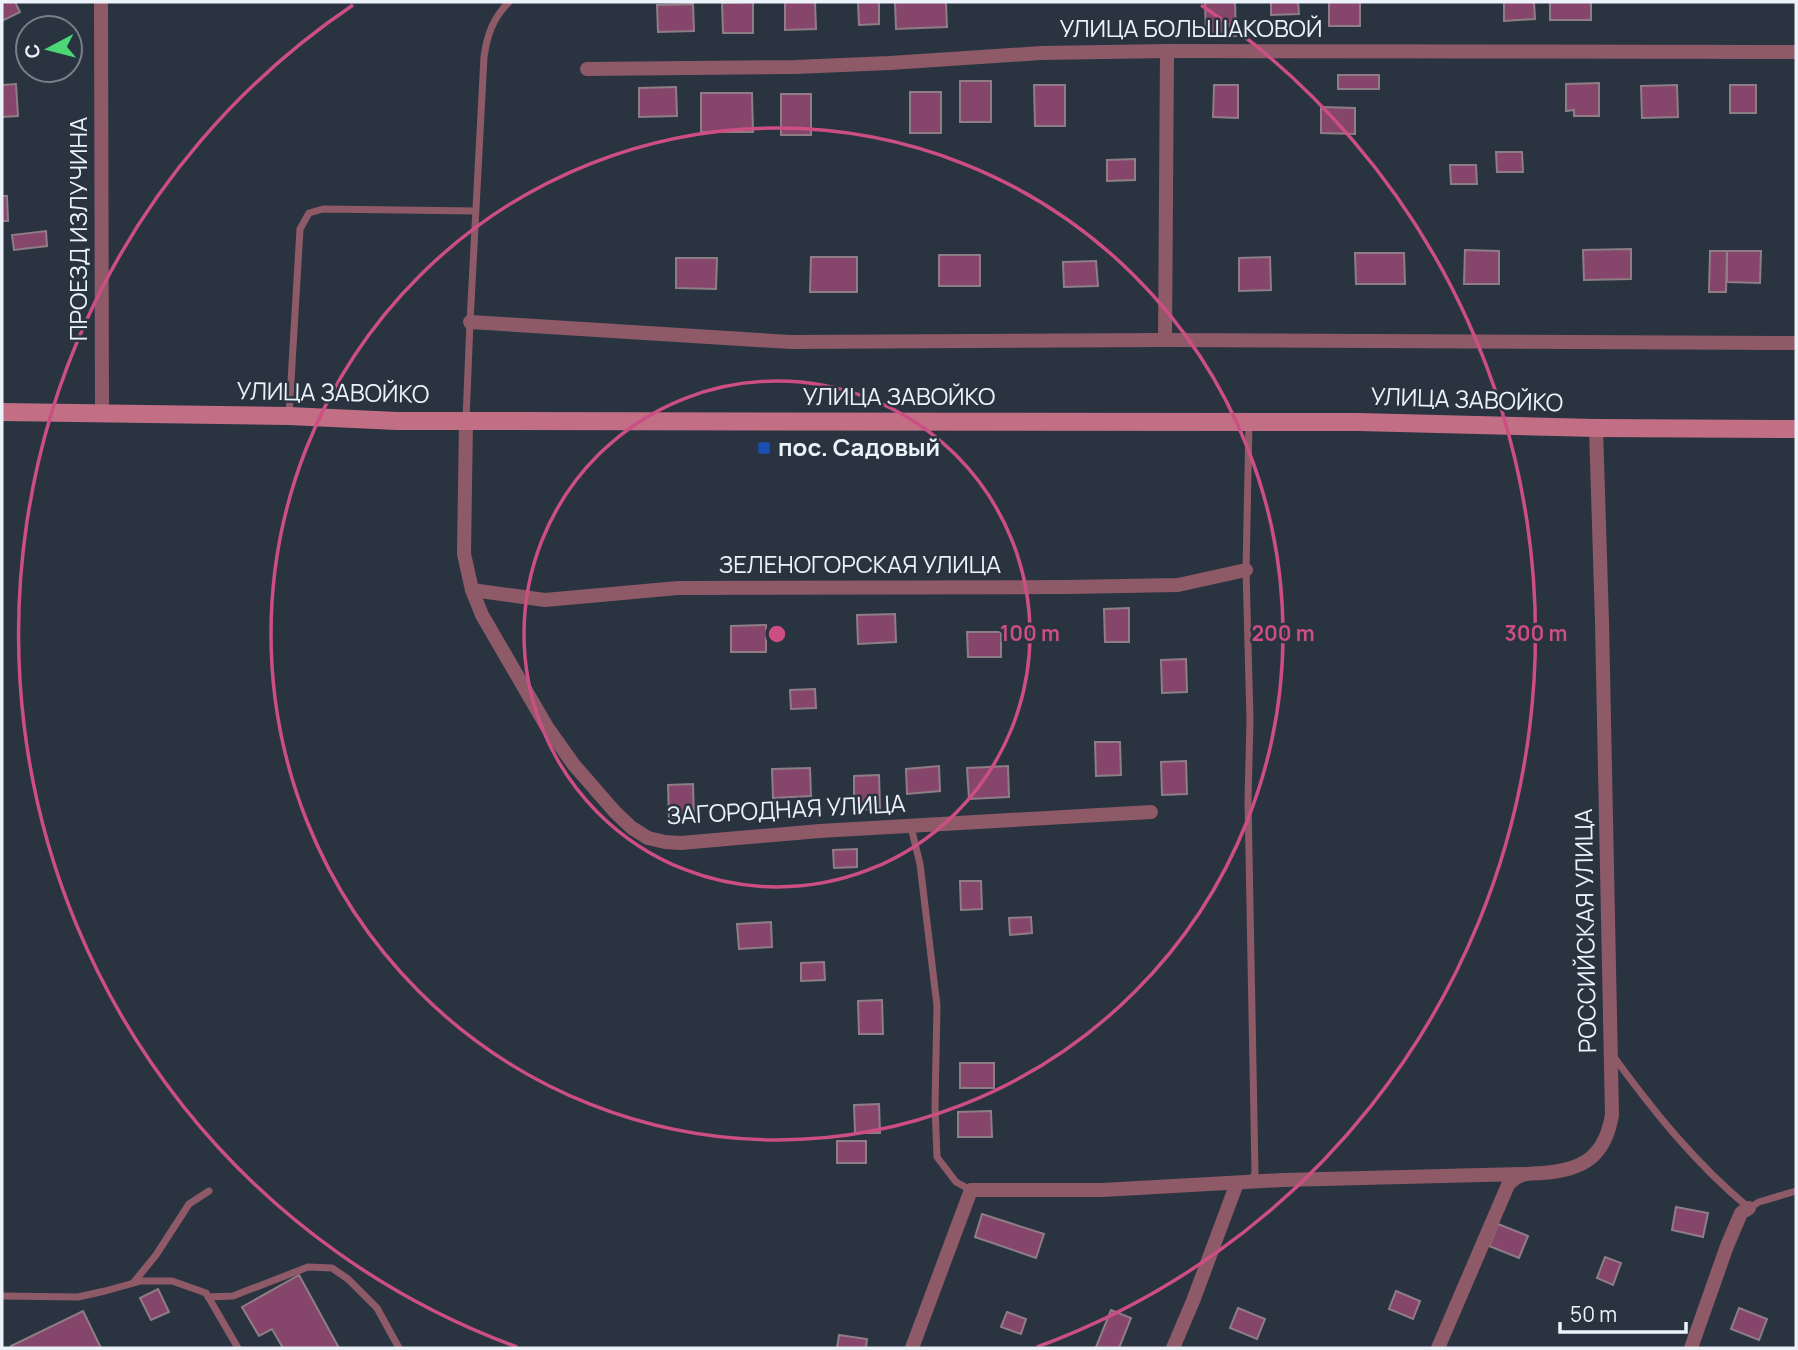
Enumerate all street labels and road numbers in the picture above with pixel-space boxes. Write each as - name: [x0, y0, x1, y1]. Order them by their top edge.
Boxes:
- street label: УЛИЦА БОЛЬШАКОВОЙ: [1060, 11, 1322, 44]
- street label: ПРОЕЗД ИЗЛУЧИНА: [61, 117, 94, 341]
- street label: УЛИЦА ЗАВОЙКО: [236, 373, 430, 410]
- street label: УЛИЦА ЗАВОЙКО: [803, 379, 995, 412]
- street label: УЛИЦА ЗАВОЙКО: [1370, 379, 1564, 418]
- street label: ЗЕЛЕНОГОРСКАЯ УЛИЦА: [719, 547, 1001, 580]
- street label: ЗАГОРОДНАЯ УЛИЦА: [666, 786, 906, 831]
- street label: РОССИЙСКАЯ УЛИЦА: [1566, 808, 1603, 1054]

